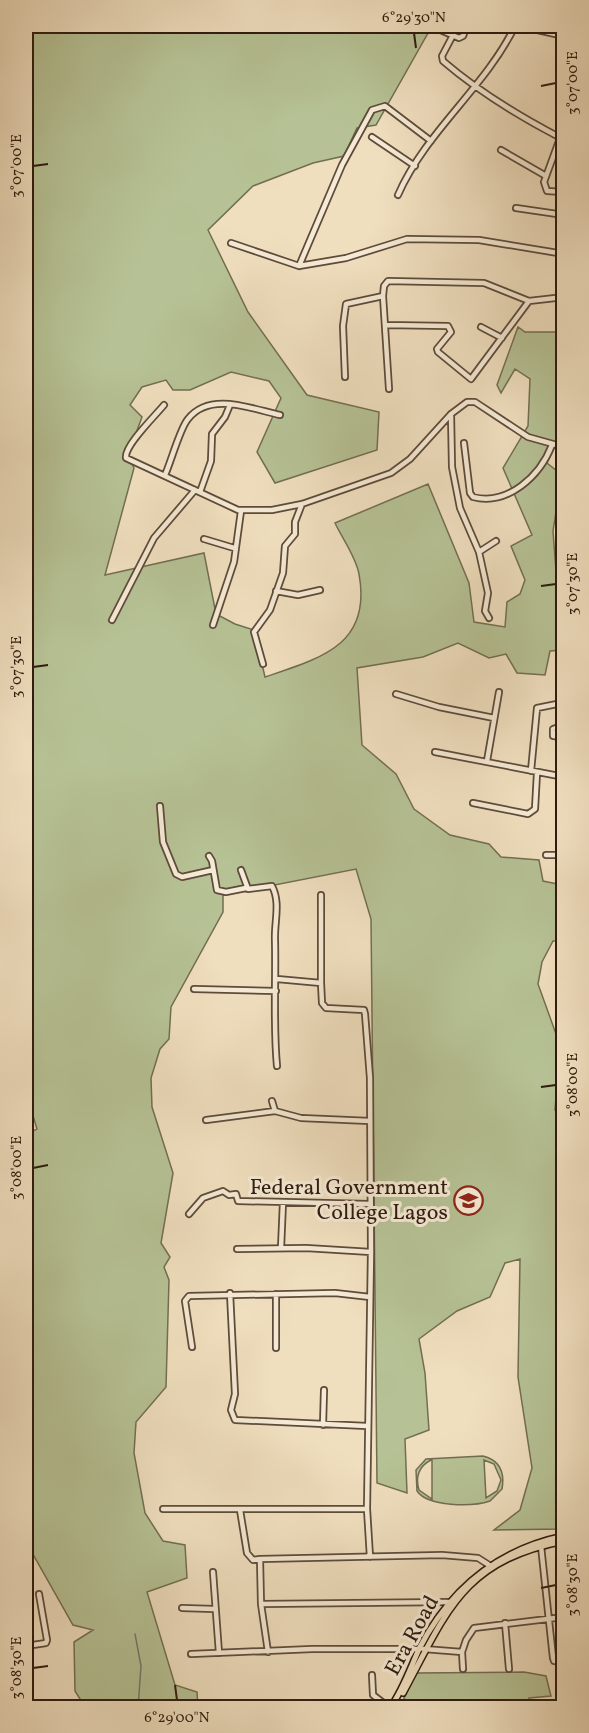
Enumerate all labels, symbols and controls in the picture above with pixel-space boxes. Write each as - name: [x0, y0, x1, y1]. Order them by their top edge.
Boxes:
- text: 6°29'30"N: [382, 8, 446, 29]
- text: 3°07'00"E: [563, 51, 584, 115]
- text: 3°07'00"E: [7, 134, 28, 198]
- text: 3°07'30"E: [563, 553, 584, 615]
- text: 3°07'30"E: [7, 636, 28, 698]
- text: 3°08'00"E: [563, 1053, 584, 1117]
- text: 3°08'00"E: [7, 1136, 28, 1200]
- place label: Federal Government College Lagos: [250, 1173, 448, 1229]
- school or university icon: Federal Government College Lagos: [453, 1185, 485, 1217]
- text: 3°08'30"E: [563, 1554, 584, 1616]
- street label: Era Road: [378, 1590, 448, 1682]
- text: 3°08'30"E: [7, 1637, 28, 1699]
- text: 6°29'00"N: [144, 1708, 210, 1729]

